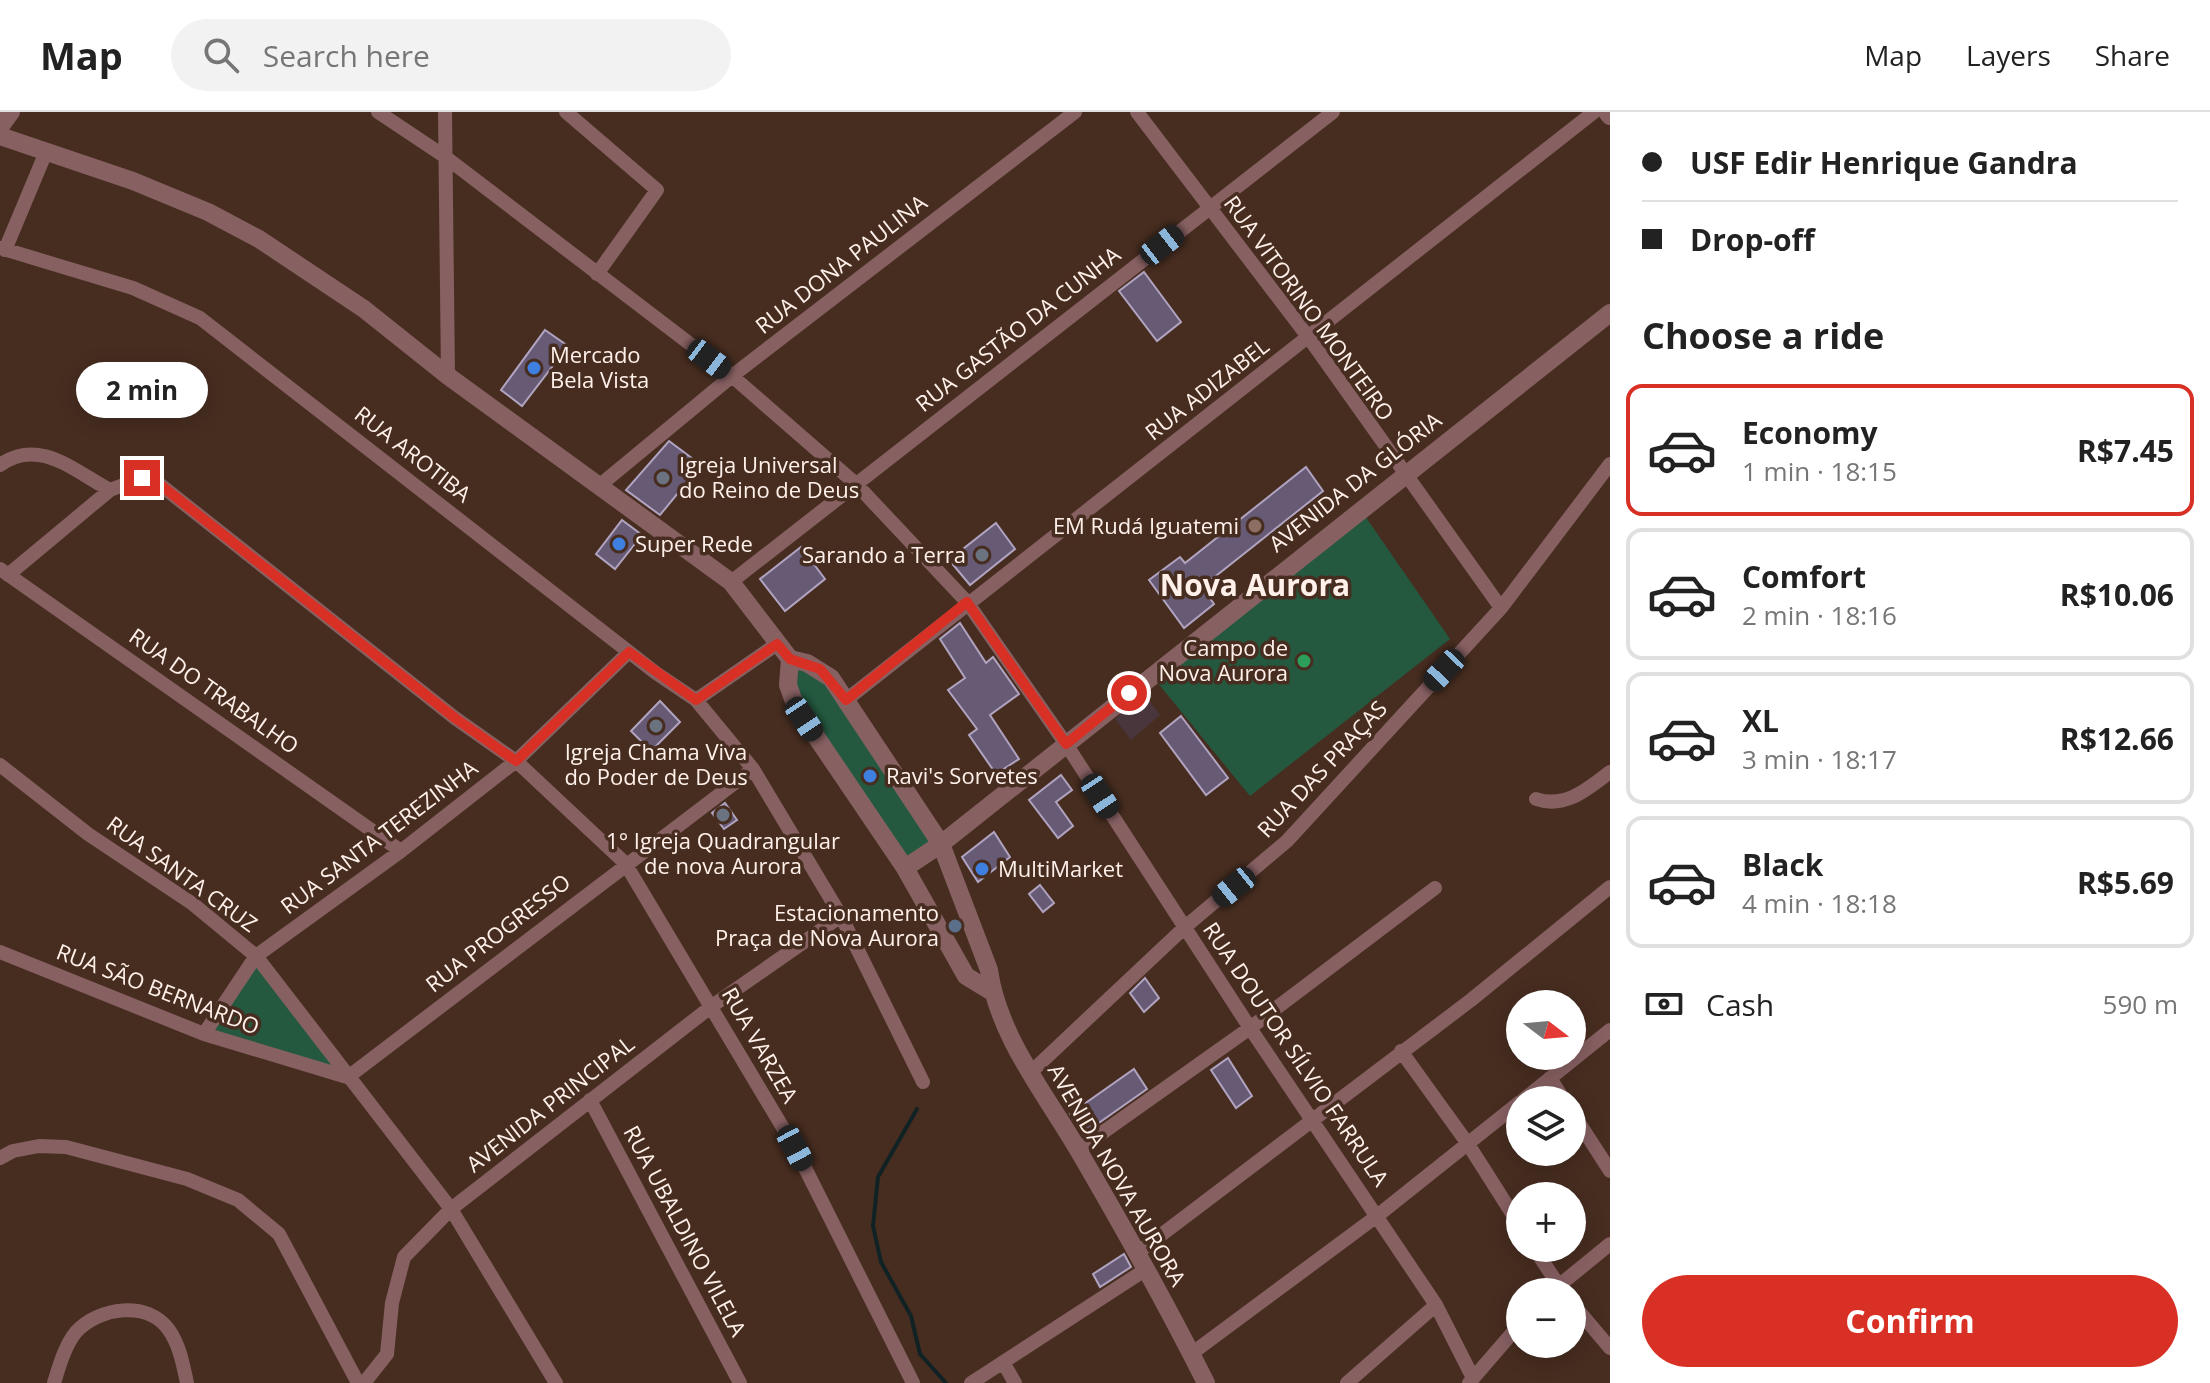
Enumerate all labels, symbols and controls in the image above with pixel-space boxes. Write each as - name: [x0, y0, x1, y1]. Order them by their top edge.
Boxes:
- search box: [171, 19, 731, 91]
- text: Map: [40, 29, 123, 81]
- icon: search: [199, 33, 243, 77]
- text: Search here: [263, 35, 430, 76]
- text: Map: [1864, 36, 1922, 74]
- text: Layers: [1966, 36, 2051, 74]
- text: Share: [2095, 36, 2170, 74]
- text: USF Edir Henrique Gandra: [1690, 142, 2078, 183]
- street label: RUA DONA PAULINA: [748, 187, 932, 340]
- street label: RUA VITORINO MONTEIRO: [1218, 189, 1402, 426]
- text: Drop-off: [1690, 219, 1815, 260]
- car: [1136, 221, 1188, 269]
- street label: RUA GASTÃO DA CUNHA: [909, 239, 1126, 418]
- text: Choose a ride: [1642, 311, 1884, 360]
- street label: RUA ADIZABEL: [1138, 330, 1275, 446]
- car: [683, 335, 735, 383]
- place label: Mercado Bela Vista: [550, 339, 649, 394]
- marker: Mercado Bela Vista: [525, 359, 543, 377]
- callout: 2 min: [76, 362, 208, 418]
- text: 2 min: [106, 372, 178, 408]
- street label: RUA AROTIBA: [349, 398, 478, 508]
- street label: AVENIDA DA GLÓRIA: [1262, 404, 1447, 558]
- text: Economy: [1742, 412, 1878, 453]
- icon: car: [1646, 414, 1718, 486]
- text: R$7.45: [2077, 430, 2174, 471]
- place label: Igreja Universal do Reino de Deus: [679, 449, 859, 504]
- text: 1 min · 18:15: [1742, 453, 1897, 489]
- route end: [124, 460, 160, 496]
- marker: Igreja Universal do Reino de Deus: [654, 469, 672, 487]
- place label: EM Rudá Iguatemi: [1053, 510, 1239, 540]
- marker: EM Rudá Iguatemi: [1246, 517, 1264, 535]
- place label: Super Rede: [635, 528, 753, 558]
- marker: Super Rede: [610, 535, 628, 553]
- place label: Sarando a Terra: [802, 539, 966, 569]
- marker: Sarando a Terra: [973, 546, 991, 564]
- text: Comfort: [1742, 556, 1866, 597]
- icon: car: [1646, 558, 1718, 630]
- district label: Nova Aurora: [1160, 564, 1350, 605]
- text: R$10.06: [2060, 574, 2174, 615]
- text: 2 min · 18:16: [1742, 597, 1897, 633]
- street label: RUA DO TRABALHO: [124, 620, 305, 760]
- place label: Campo de Nova Aurora: [1158, 632, 1288, 687]
- car: [1419, 644, 1469, 696]
- marker: Campo de Nova Aurora: [1295, 652, 1313, 670]
- route start: [1111, 675, 1147, 711]
- car: [781, 692, 827, 746]
- street label: RUA DAS PRAÇAS: [1250, 693, 1393, 843]
- text: XL: [1742, 700, 1779, 741]
- icon: car: [1646, 702, 1718, 774]
- marker: Igreja Chama Viva do Poder de Deus: [647, 717, 665, 735]
- text: R$12.66: [2060, 718, 2174, 759]
- place label: Igreja Chama Viva do Poder de Deus: [564, 736, 748, 791]
- text: 3 min · 18:17: [1742, 741, 1897, 777]
- street label: RUA SANTA TEREZINHA: [274, 752, 483, 920]
- place label: Ravi's Sorvetes: [886, 760, 1038, 790]
- marker: Ravi's Sorvetes: [861, 767, 879, 785]
- car: [1077, 769, 1123, 823]
- marker: 1° Igreja Quadrangular de nova Aurora: [714, 806, 732, 824]
- street label: RUA SANTA CRUZ: [101, 808, 264, 938]
- place label: 1° Igreja Quadrangular de nova Aurora: [606, 825, 840, 880]
- text: Black: [1742, 844, 1823, 885]
- icon: car: [1646, 846, 1718, 918]
- place label: MultiMarket: [998, 853, 1123, 883]
- marker: MultiMarket: [973, 860, 991, 878]
- text: R$5.69: [2077, 862, 2174, 903]
- car: [1208, 863, 1260, 911]
- street label: RUA PROGRESSO: [419, 866, 576, 998]
- text: 4 min · 18:18: [1742, 885, 1897, 921]
- place label: Estacionamento Praça de Nova Aurora: [715, 897, 939, 952]
- street label: RUA DOUTOR SÍLVIO FARRULA: [1197, 916, 1397, 1191]
- marker: Estacionamento Praça de Nova Aurora: [946, 917, 964, 935]
- street label: RUA SÃO BERNARDO: [53, 936, 264, 1041]
- street label: RUA VARZEA: [716, 981, 806, 1108]
- icon: cash: [1642, 982, 1686, 1026]
- text: Cash: [1706, 984, 1774, 1025]
- text: 590 m: [2103, 986, 2178, 1022]
- north arrow: [1506, 990, 1586, 1070]
- map controls: [1506, 990, 1586, 1358]
- street label: AVENIDA PRINCIPAL: [459, 1028, 640, 1178]
- street label: AVENIDA NOVA AURORA: [1042, 1058, 1194, 1291]
- button: layers: [1506, 1086, 1586, 1166]
- street label: RUA UBALDINO VILELA: [618, 1120, 754, 1341]
- car: [773, 1121, 817, 1175]
- button: +: [1506, 1182, 1586, 1262]
- button: Confirm: [1642, 1275, 2178, 1367]
- button: −: [1506, 1278, 1586, 1358]

